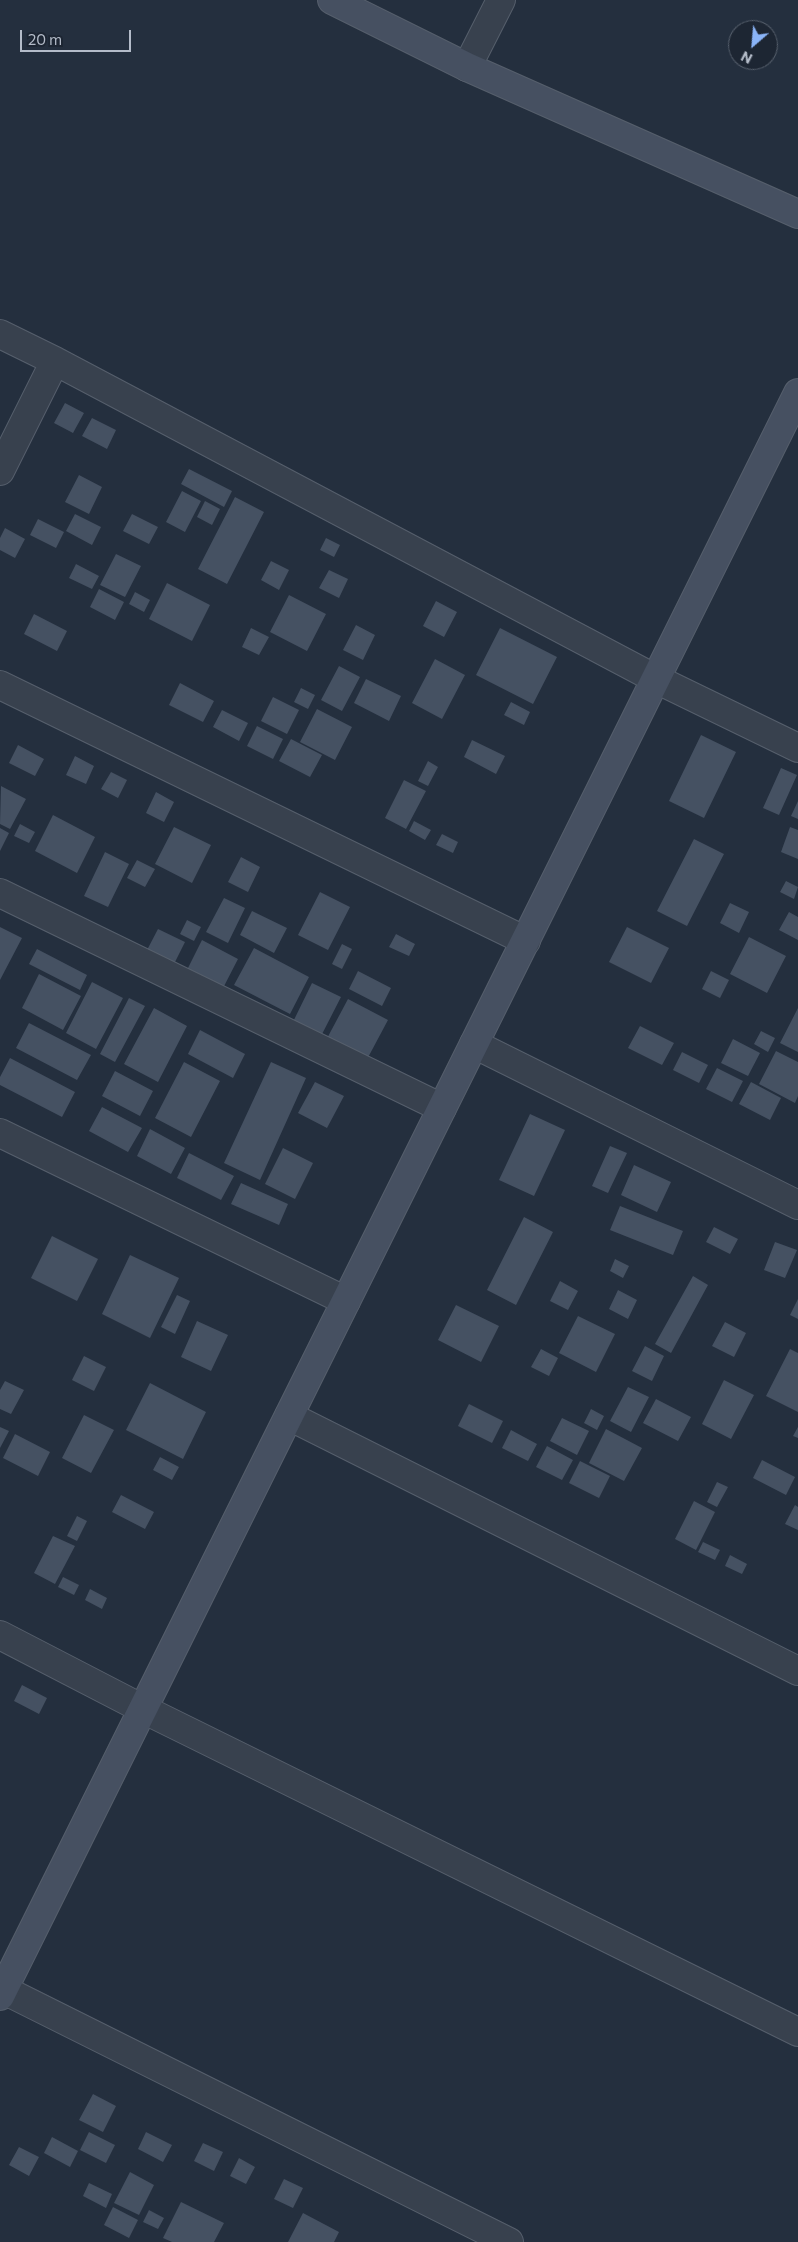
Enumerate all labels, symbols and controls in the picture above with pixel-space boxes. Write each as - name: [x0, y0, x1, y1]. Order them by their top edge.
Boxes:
- scale bar: [22, 20, 134, 52]
- north arrow: [728, 20, 778, 70]
- text: 20 m: [28, 30, 62, 48]
- text: N: [738, 48, 755, 68]

